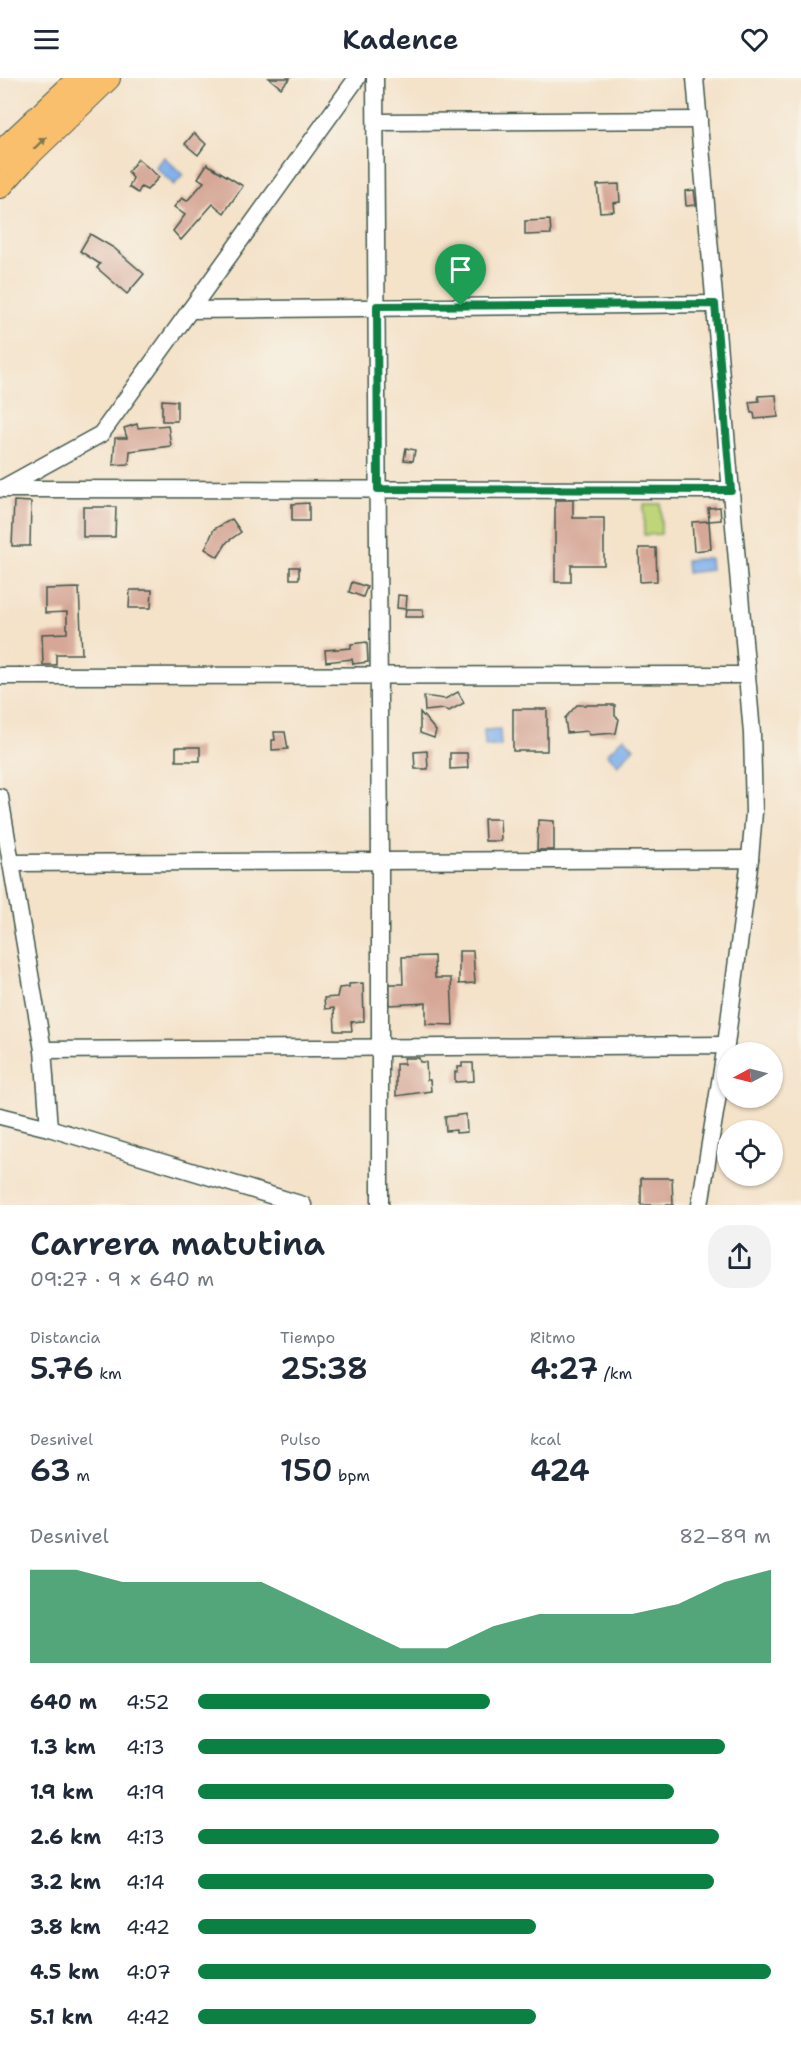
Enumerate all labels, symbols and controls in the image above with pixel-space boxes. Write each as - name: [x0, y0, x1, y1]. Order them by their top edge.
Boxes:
- text: Kadence: [342, 21, 459, 58]
- icon: menu: [30, 23, 63, 56]
- icon: heart: [738, 23, 771, 56]
- one-way arrow: [32, 137, 46, 151]
- pin: [435, 244, 486, 306]
- icon: arrive: [444, 253, 477, 286]
- north arrow: [717, 1042, 783, 1108]
- map controls: [717, 1042, 783, 1186]
- button: locate: [717, 1120, 783, 1186]
- text: Carrera matutina: [30, 1221, 325, 1266]
- button: share: [708, 1225, 771, 1288]
- text: 09:27 · 9 × 640 m: [30, 1266, 214, 1292]
- text: Distancia: [30, 1327, 101, 1348]
- text: Tiempo: [280, 1327, 335, 1348]
- text: Ritmo: [530, 1327, 575, 1348]
- text: 5.76: [30, 1348, 94, 1389]
- text: 25:38: [280, 1348, 368, 1389]
- text: 4:27: [530, 1348, 598, 1389]
- text: km: [94, 1363, 122, 1384]
- text: /km: [598, 1363, 632, 1384]
- text: Desnivel: [30, 1429, 93, 1450]
- text: Pulso: [280, 1429, 321, 1450]
- text: kcal: [530, 1429, 561, 1450]
- text: 63: [30, 1450, 71, 1491]
- text: 150: [280, 1450, 333, 1491]
- text: 424: [530, 1450, 590, 1491]
- text: m: [71, 1465, 90, 1486]
- text: bpm: [333, 1465, 370, 1486]
- text: Desnivel: [30, 1523, 109, 1549]
- text: 82–89 m: [679, 1523, 771, 1549]
- text: 640 m: [30, 1689, 97, 1715]
- text: 4:52: [126, 1689, 169, 1715]
- text: 1.3 km: [30, 1734, 96, 1760]
- text: 4:13: [126, 1734, 165, 1760]
- text: 1.9 km: [30, 1779, 93, 1805]
- text: 4:19: [126, 1779, 165, 1805]
- text: 2.6 km: [30, 1824, 101, 1850]
- text: 4:13: [126, 1824, 165, 1850]
- text: 3.2 km: [30, 1869, 101, 1895]
- text: 4:14: [126, 1869, 165, 1895]
- text: 3.8 km: [30, 1914, 101, 1940]
- text: 4:42: [126, 1914, 170, 1940]
- text: 4.5 km: [30, 1959, 99, 1985]
- text: 4:07: [126, 1959, 171, 1985]
- text: 5.1 km: [30, 2004, 93, 2030]
- text: 4:42: [126, 2004, 170, 2030]

